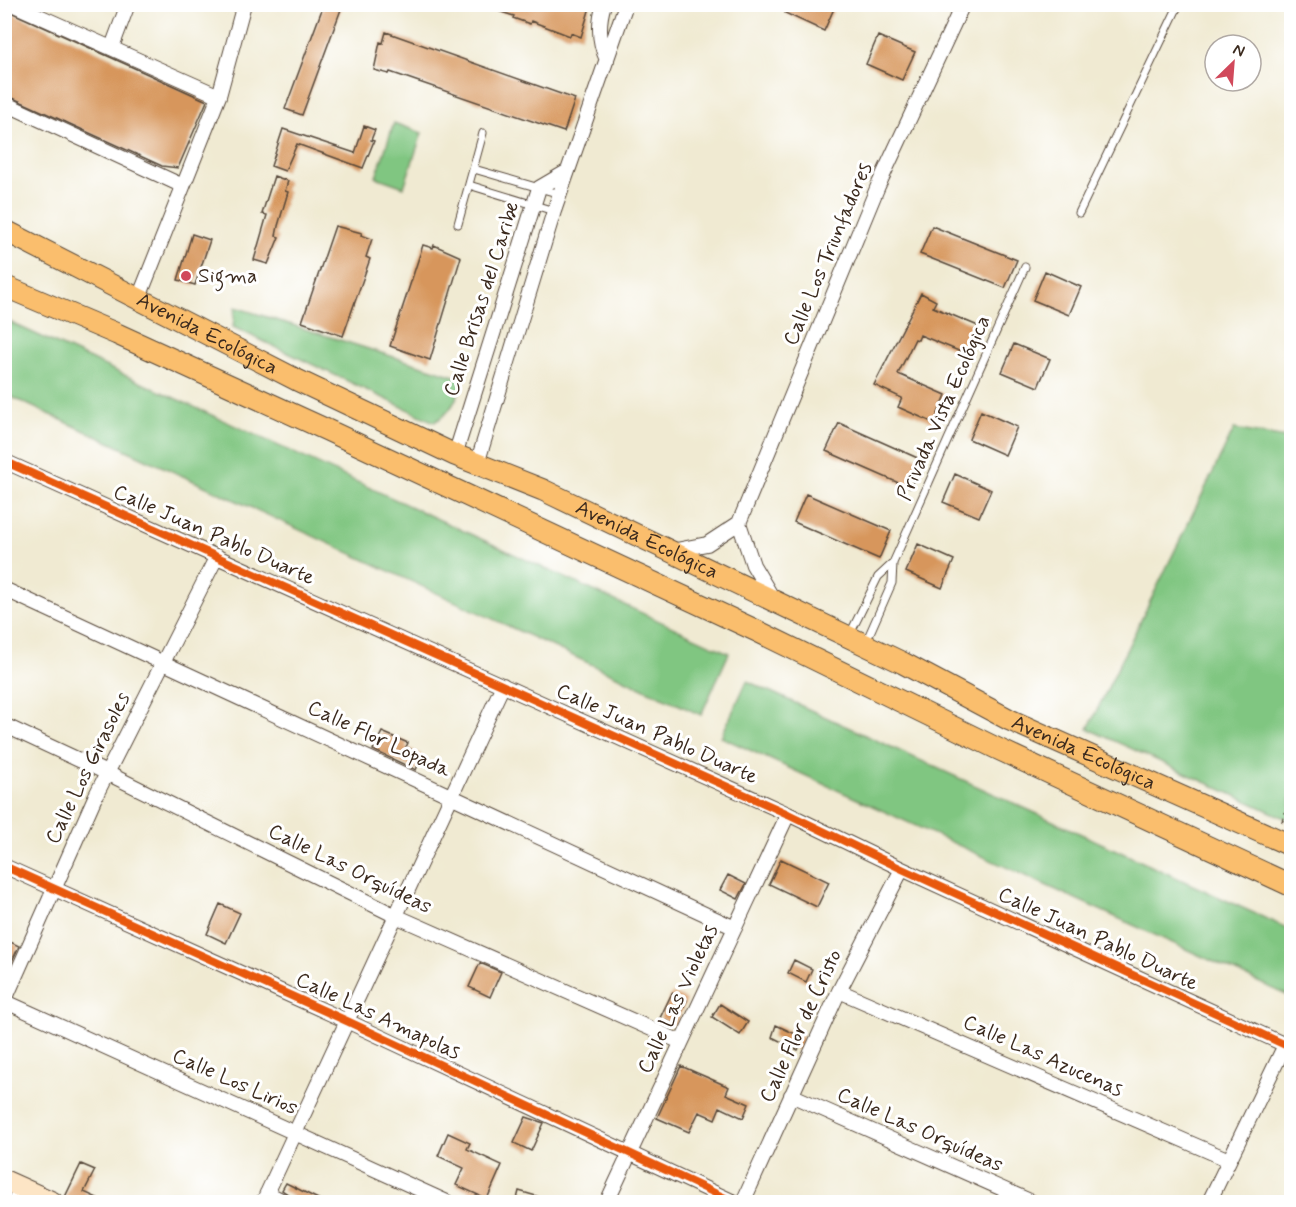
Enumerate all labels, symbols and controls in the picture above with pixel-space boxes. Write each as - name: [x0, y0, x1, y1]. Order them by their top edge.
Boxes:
- north arrow: [1203, 33, 1263, 93]
- text: N: [1229, 39, 1248, 63]
- street label: Calle Los Triunfadores: [777, 158, 879, 350]
- street label: Calle Brisas del Caribe: [437, 198, 527, 400]
- place label: Sigma: [198, 262, 257, 292]
- marker: Sigma: [179, 269, 193, 283]
- street label: Avenida Ecológica: [132, 286, 282, 382]
- street label: Privada Vista Ecológica: [890, 311, 998, 505]
- street label: Calle Juan Pablo Duarte: [109, 478, 319, 592]
- street label: Avenida Ecológica: [571, 494, 723, 586]
- street label: Calle Juan Pablo Duarte: [552, 677, 762, 791]
- street label: Calle Los Girasoles: [39, 687, 137, 849]
- street label: Calle Flor Lopada: [303, 694, 455, 785]
- street label: Avenida Ecológica: [1007, 708, 1160, 797]
- street label: Calle Las Orquídeas: [263, 817, 437, 921]
- street label: Calle Juan Pablo Duarte: [993, 880, 1203, 998]
- street label: Calle Las Violetas: [631, 920, 725, 1078]
- street label: Calle Flor de Cristo: [753, 945, 849, 1107]
- street label: Calle Las Amapolas: [291, 965, 465, 1067]
- street label: Calle Las Azucenas: [959, 1008, 1127, 1104]
- street label: Calle Los Lirios: [168, 1042, 302, 1122]
- street label: Calle Las Orquídeas: [833, 1081, 1007, 1179]

